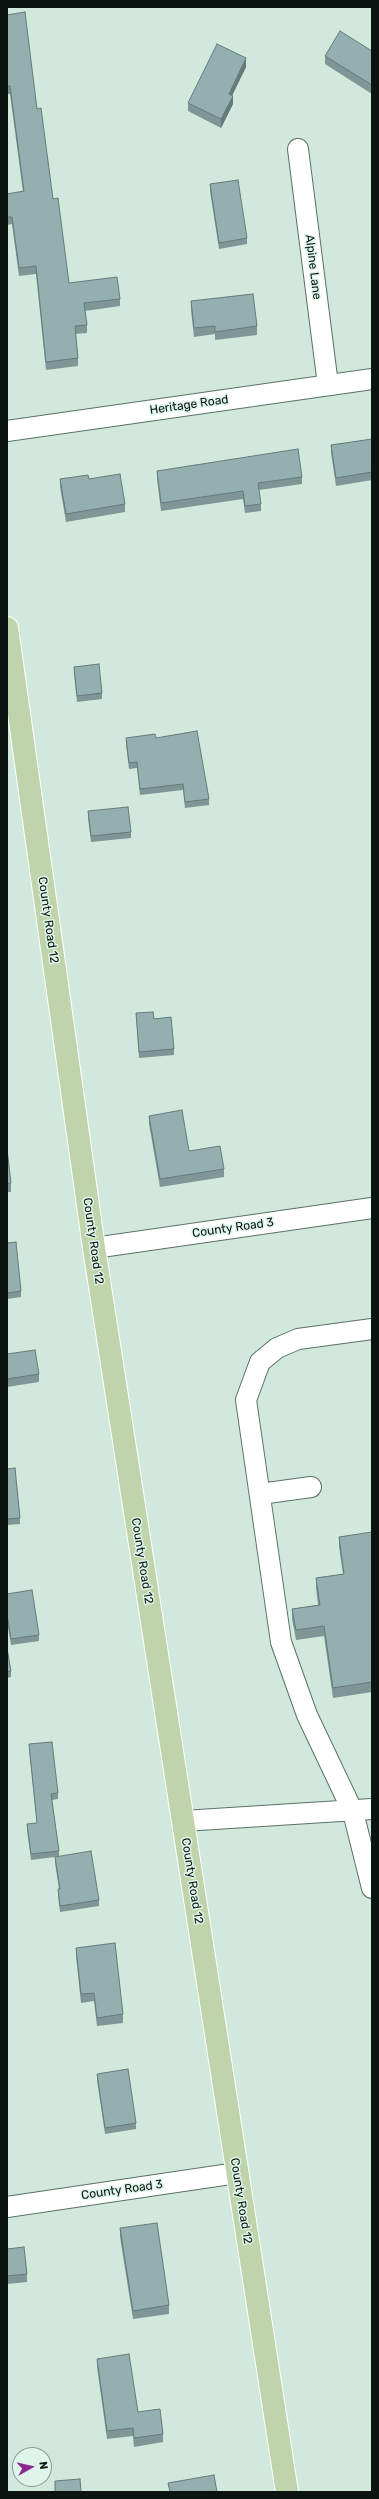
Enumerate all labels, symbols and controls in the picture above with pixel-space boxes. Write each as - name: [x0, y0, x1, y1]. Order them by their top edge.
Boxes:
- street label: Alpine Lane: [302, 234, 324, 300]
- street label: Heritage Road: [149, 392, 229, 418]
- street label: County Road 12: [35, 876, 61, 964]
- street label: County Road 12: [80, 1197, 106, 1285]
- street label: County Road 3: [191, 1215, 275, 1241]
- street label: County Road 12: [128, 1517, 156, 1605]
- street label: County Road 12: [178, 1837, 206, 1925]
- street label: County Road 12: [227, 2157, 255, 2245]
- street label: County Road 3: [80, 2177, 164, 2203]
- north arrow: [12, 2447, 52, 2487]
- text: N: [36, 2461, 50, 2470]

